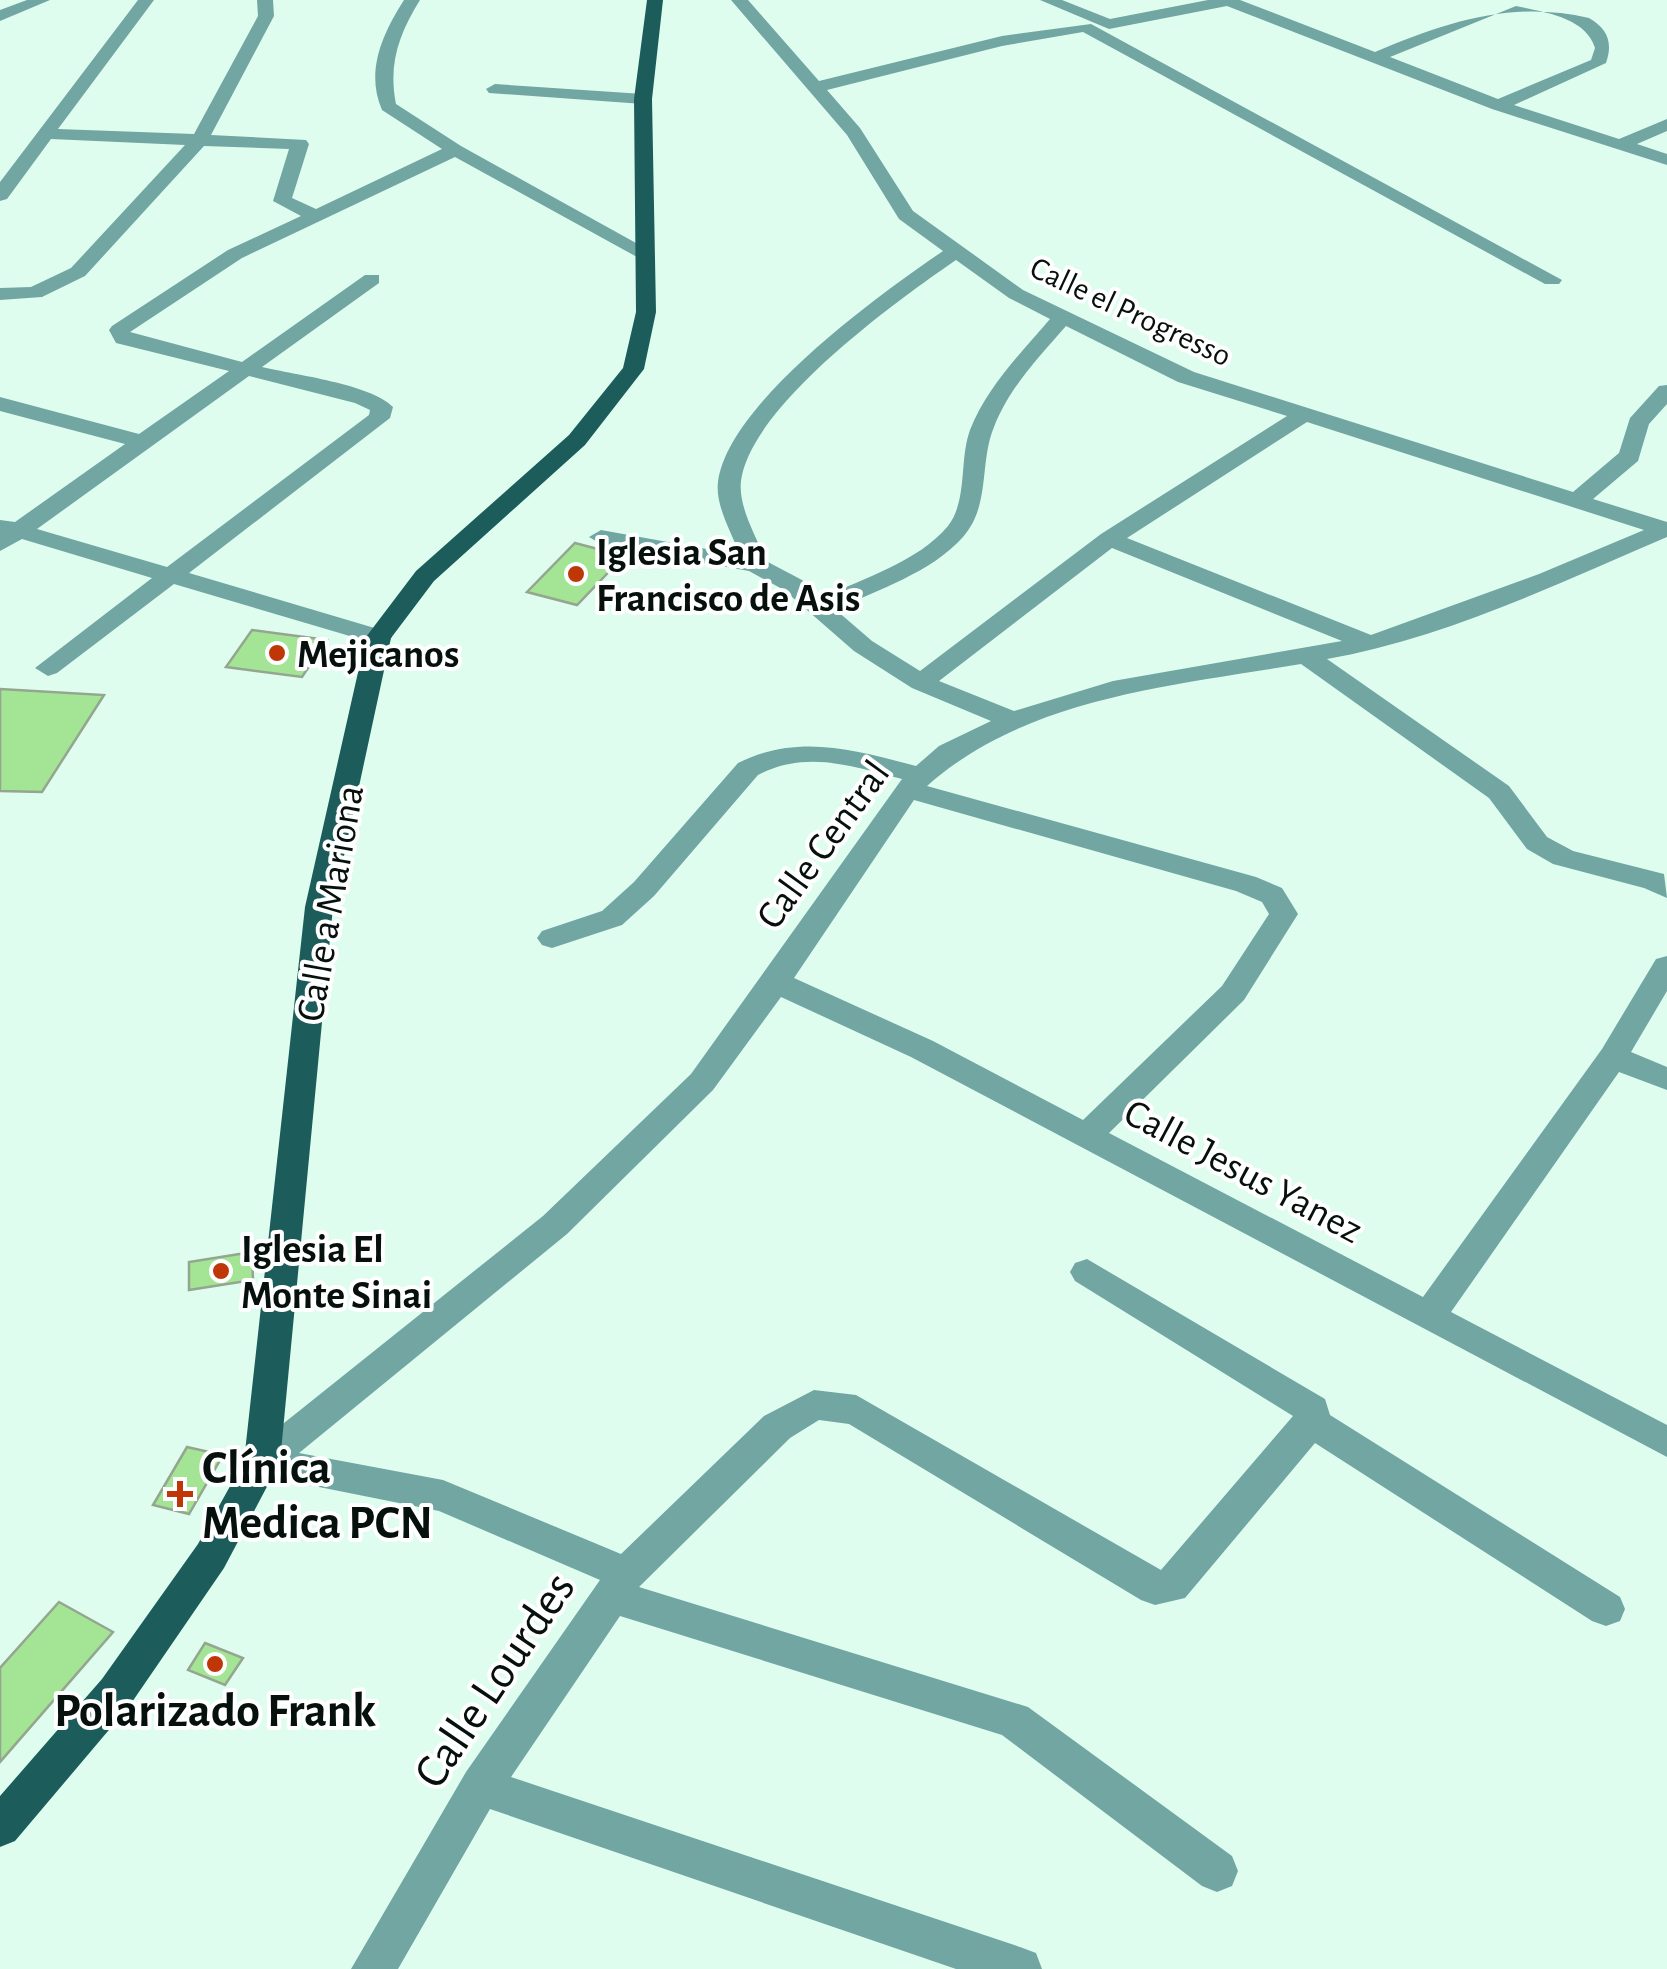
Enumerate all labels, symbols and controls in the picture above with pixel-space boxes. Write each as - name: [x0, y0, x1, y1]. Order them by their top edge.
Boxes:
- street label: Calle el Progresso: [1025, 251, 1236, 372]
- place label: Iglesia San Francisco de Asis: [596, 533, 860, 619]
- marker: Iglesia San Francisco de Asis: [565, 563, 587, 585]
- place label: Mejicanos: [297, 635, 459, 675]
- marker: Mejicanos: [266, 642, 288, 664]
- street label: Calle Central: [750, 754, 898, 937]
- street label: Calle a Mariona: [290, 782, 371, 1025]
- street label: Calle Jesus Yanez: [1118, 1092, 1369, 1251]
- place label: Iglesia El Monte Sinai: [241, 1230, 432, 1316]
- marker: Iglesia El Monte Sinai: [210, 1260, 232, 1282]
- place label: Clínica Medica PCN: [202, 1445, 433, 1548]
- marker: Clínica Medica PCN: [167, 1481, 193, 1507]
- street label: Calle Lourdes: [406, 1564, 585, 1797]
- marker: Polarizado Frank: [204, 1653, 226, 1675]
- place label: Polarizado Frank: [54, 1688, 376, 1736]

